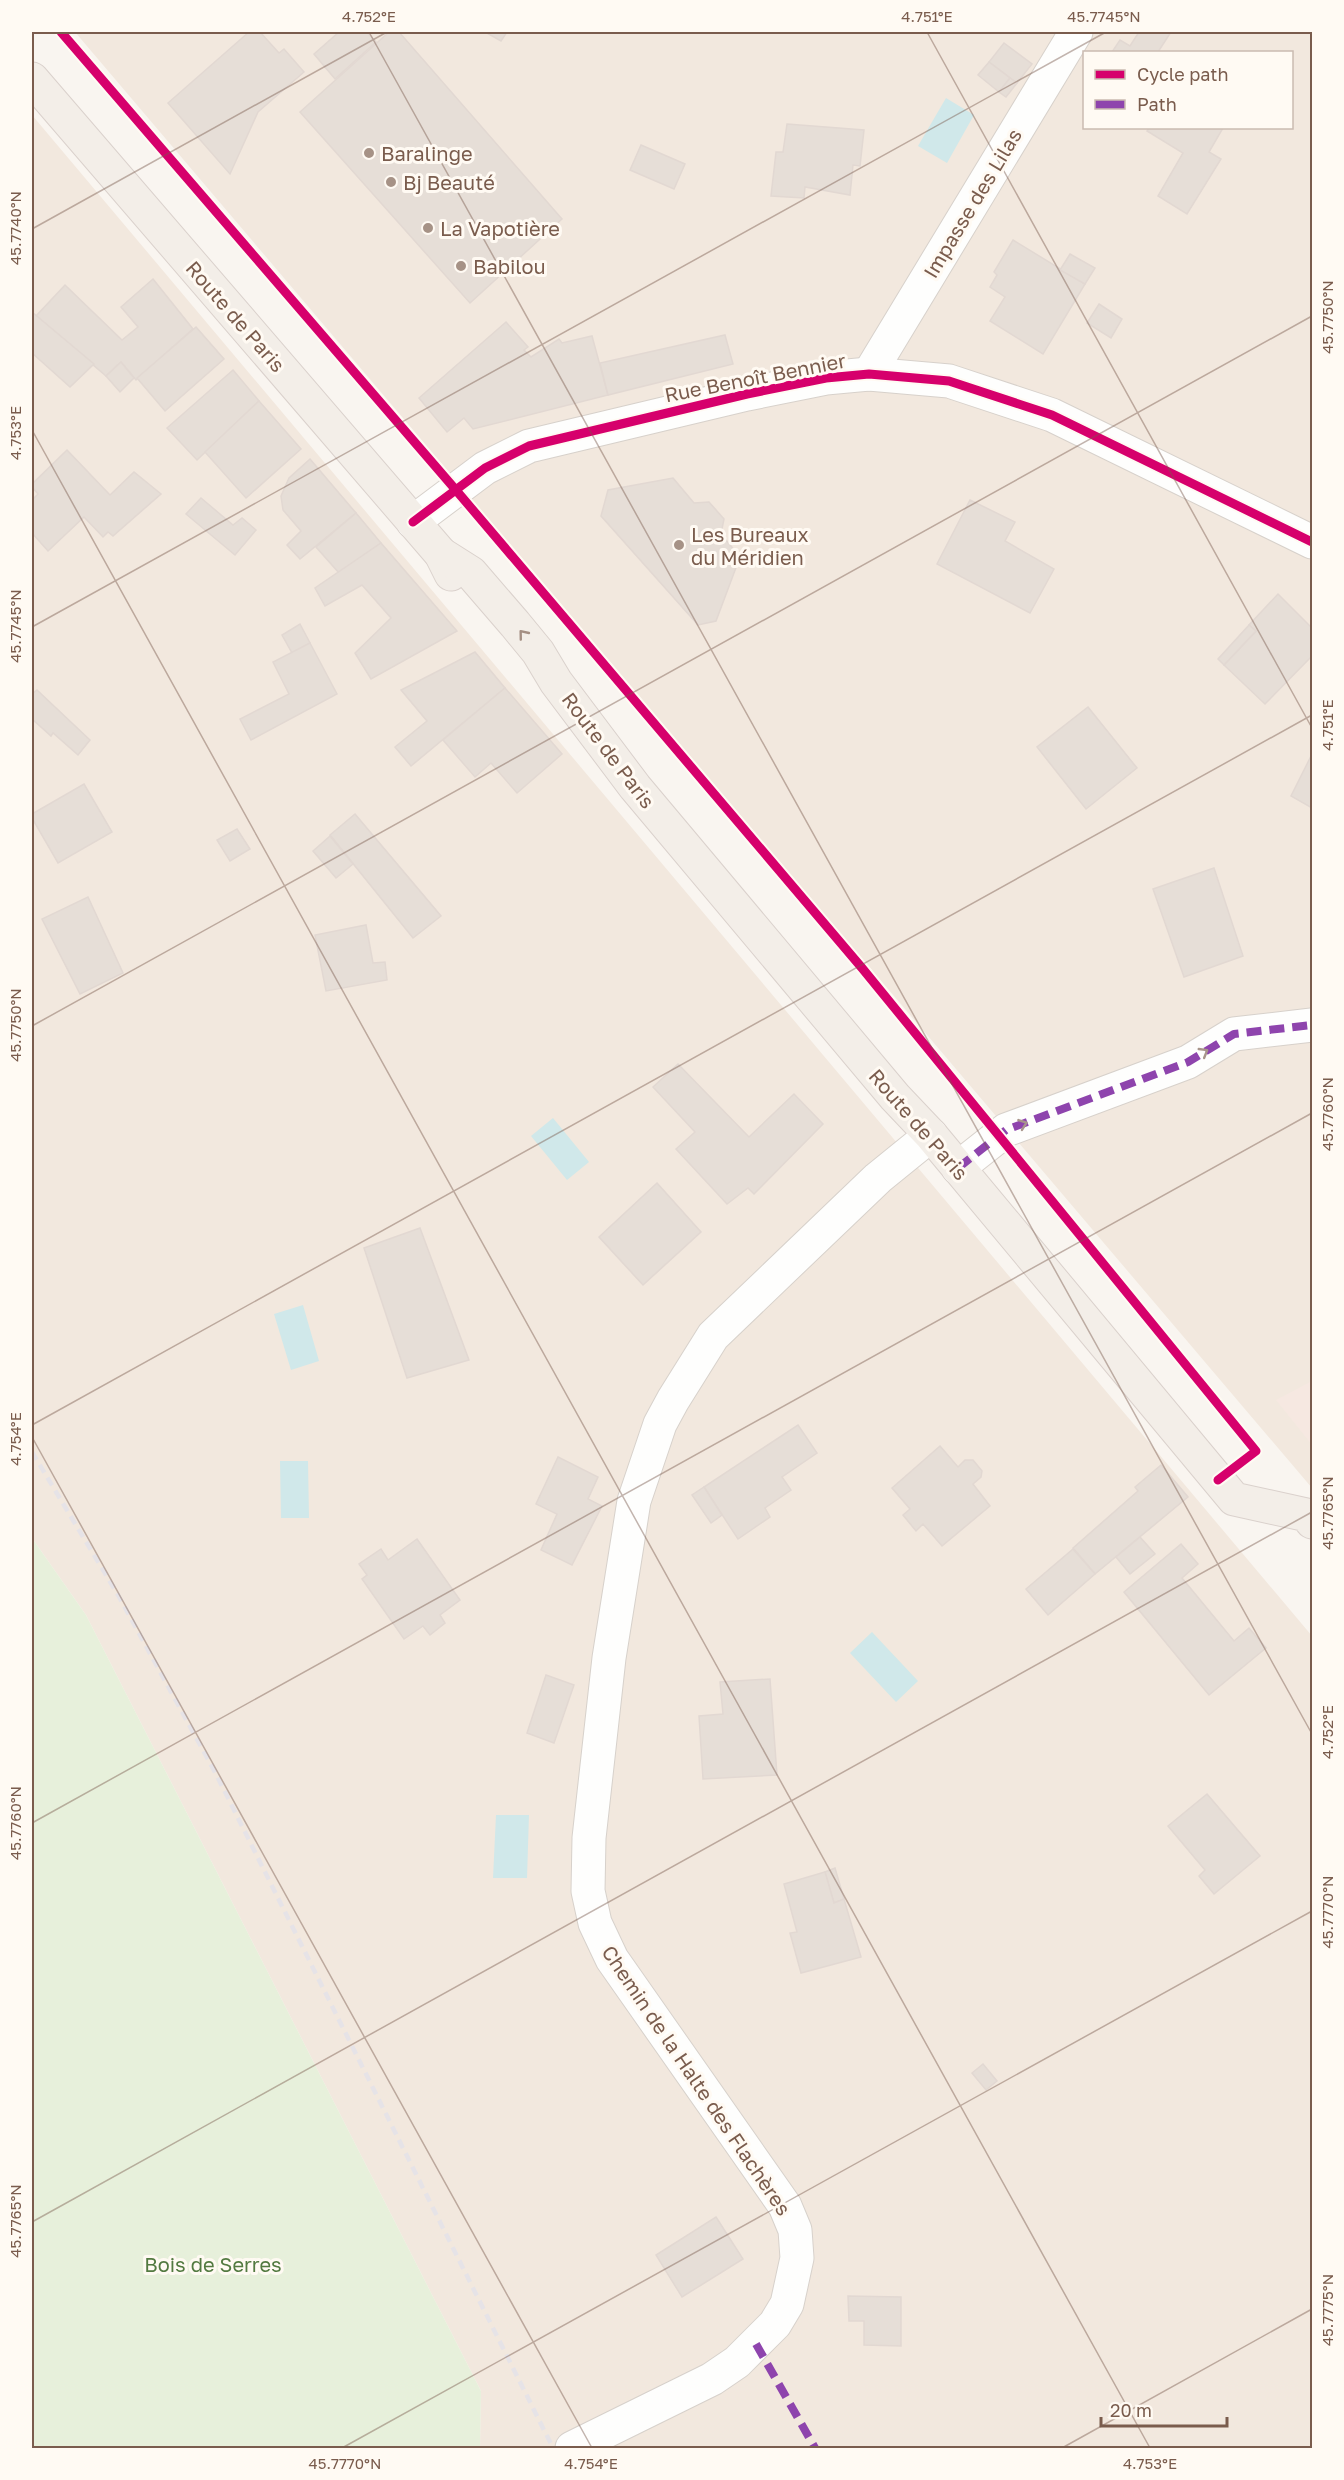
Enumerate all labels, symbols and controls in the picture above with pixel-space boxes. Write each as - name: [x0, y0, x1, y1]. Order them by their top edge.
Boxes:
- text: 4.752°E: [342, 7, 396, 25]
- text: 4.751°E: [901, 7, 953, 25]
- text: 45.7745°N: [1067, 7, 1141, 25]
- legend: [1083, 51, 1293, 129]
- text: Cycle path: [1137, 63, 1229, 85]
- text: Path: [1137, 93, 1177, 115]
- street label: Impasse des Lilas: [918, 124, 1026, 282]
- place label: Baralinge: [381, 141, 473, 165]
- marker: Baralinge: [362, 146, 376, 160]
- place label: Bj Beauté: [403, 170, 495, 194]
- marker: Bj Beauté: [384, 175, 398, 189]
- text: 45.7740°N: [6, 191, 24, 265]
- place label: La Vapotière: [440, 216, 560, 240]
- marker: La Vapotière: [421, 221, 435, 235]
- place label: Babilou: [473, 254, 546, 278]
- street label: Route de Paris: [181, 256, 291, 376]
- marker: Babilou: [454, 259, 468, 273]
- text: 45.7750°N: [1318, 280, 1336, 354]
- street label: Rue Benoît Bennier: [662, 348, 848, 406]
- text: 4.753°E: [6, 406, 24, 460]
- place label: Les Bureaux du Méridien: [691, 522, 809, 569]
- marker: Les Bureaux du Méridien: [672, 538, 686, 552]
- text: 45.7745°N: [6, 589, 24, 663]
- one-way arrow: [519, 630, 530, 641]
- street label: Route de Paris: [558, 687, 660, 813]
- text: 4.751°E: [1318, 699, 1336, 751]
- text: 45.7750°N: [6, 988, 24, 1062]
- one-way arrow: [1198, 1048, 1208, 1060]
- street label: Route de Paris: [864, 1064, 974, 1184]
- text: 45.7760°N: [1318, 1077, 1336, 1151]
- one-way arrow: [1017, 1119, 1028, 1131]
- text: 4.754°E: [6, 1412, 24, 1466]
- text: 45.7765°N: [1318, 1476, 1336, 1550]
- text: 4.752°E: [1318, 1705, 1336, 1759]
- text: 45.7760°N: [6, 1786, 24, 1860]
- text: 45.7770°N: [1318, 1876, 1336, 1948]
- street label: Chemin de la Halte des Flachères: [598, 1941, 796, 2219]
- text: 45.7765°N: [6, 2184, 24, 2258]
- park label: Bois de Serres: [144, 2252, 282, 2276]
- text: 45.7775°N: [1318, 2274, 1336, 2346]
- scale bar: [1101, 2390, 1227, 2428]
- text: 20 m: [1110, 2399, 1152, 2421]
- text: 45.7770°N: [309, 2454, 381, 2472]
- text: 4.754°E: [564, 2454, 618, 2472]
- text: 4.753°E: [1123, 2454, 1177, 2472]

